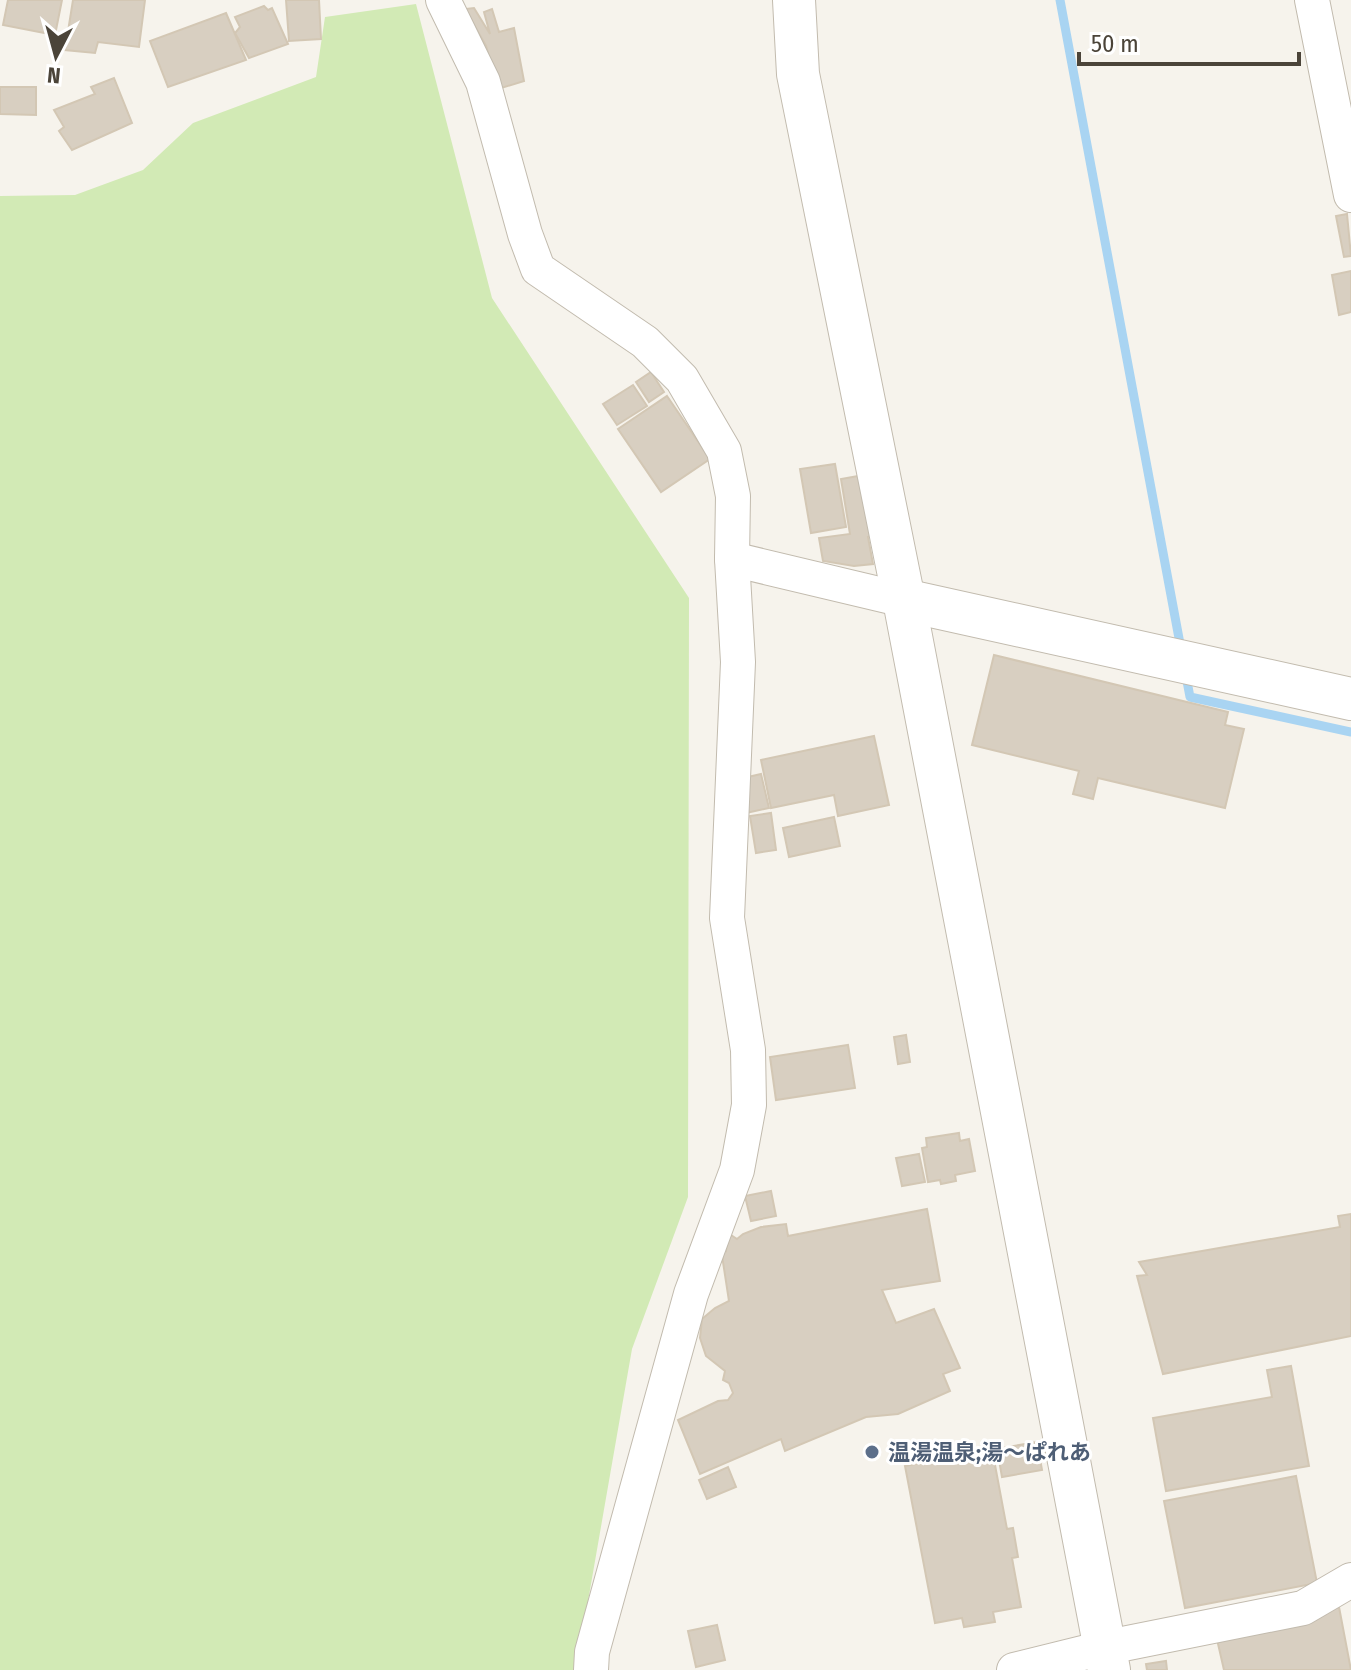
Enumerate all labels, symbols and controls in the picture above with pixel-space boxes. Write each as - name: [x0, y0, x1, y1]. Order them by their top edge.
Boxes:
- north arrow: [16, 16, 96, 96]
- scale bar: [1079, 16, 1299, 66]
- text: 50 m: [1091, 30, 1139, 58]
- text: N: [46, 61, 62, 90]
- place label: 温湯温泉;湯〜ぱれあ: [888, 1439, 1091, 1466]
- marker: 温湯温泉;湯〜ぱれあ: [863, 1443, 881, 1461]

